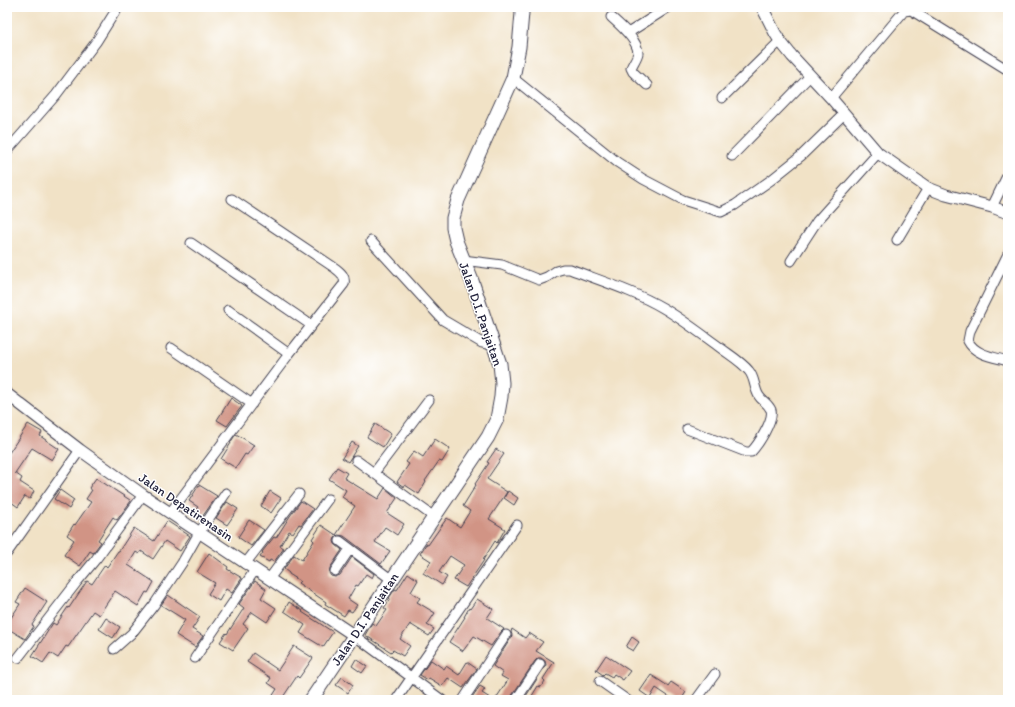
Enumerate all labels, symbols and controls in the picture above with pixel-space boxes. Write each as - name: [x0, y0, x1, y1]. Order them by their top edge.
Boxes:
- street label: Jalan D.I. Panjaitan: [456, 260, 506, 369]
- street label: Jalan Depatirenasin: [136, 470, 236, 544]
- street label: Jalan D.I. Panjaitan: [328, 569, 402, 668]

